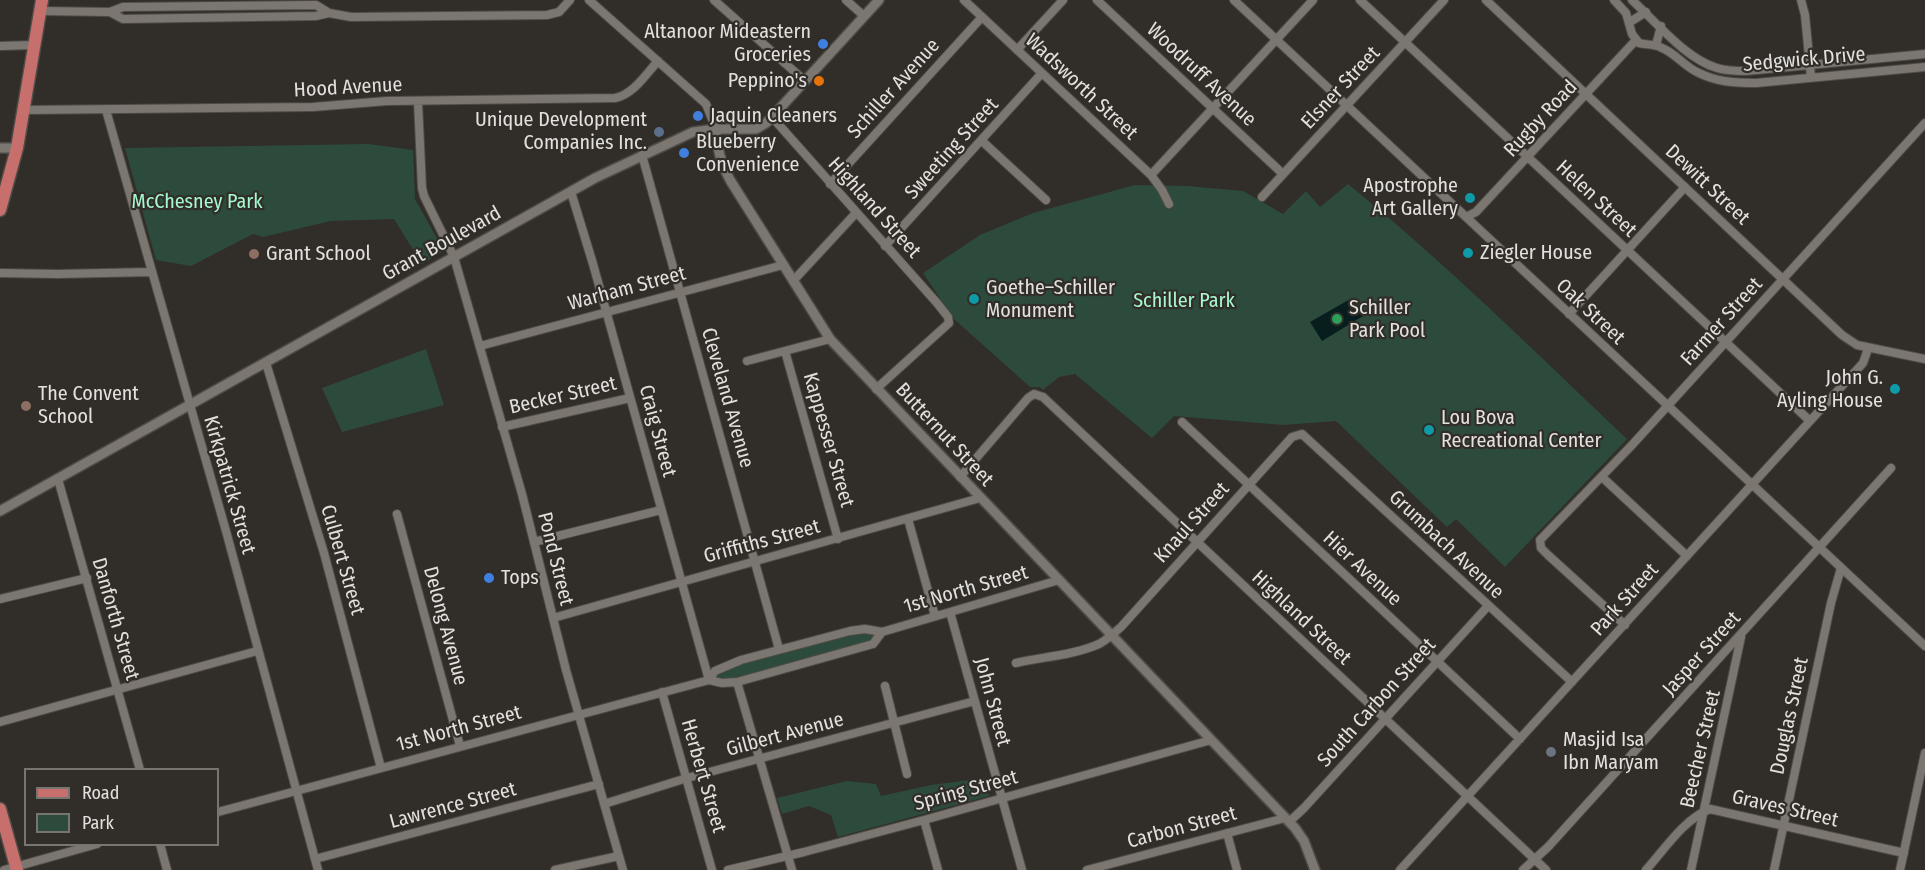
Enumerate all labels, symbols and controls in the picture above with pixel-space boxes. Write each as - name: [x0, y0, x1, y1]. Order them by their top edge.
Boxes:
- street label: Woodruff Avenue: [1141, 18, 1261, 132]
- place label: Altanoor Mideastern Groceries: [644, 20, 811, 67]
- street label: Wadsworth Street: [1020, 29, 1142, 145]
- street label: Schiller Avenue: [843, 34, 945, 144]
- marker: Altanoor Mideastern Groceries: [816, 37, 830, 51]
- street label: Elsner Street: [1297, 42, 1385, 134]
- street label: Sedgwick Drive: [1742, 43, 1866, 77]
- place label: Peppino's: [728, 69, 807, 93]
- street label: Hood Avenue: [293, 73, 403, 103]
- marker: Peppino's: [812, 74, 826, 88]
- street label: Rugby Road: [1499, 76, 1583, 162]
- street label: Sweeting Street: [900, 93, 1004, 205]
- place label: Jaquin Cleaners: [710, 104, 837, 128]
- place label: Unique Development Companies Inc.: [475, 108, 647, 155]
- marker: Jaquin Cleaners: [691, 109, 705, 123]
- marker: Unique Development Companies Inc.: [652, 125, 666, 139]
- place label: Blueberry Convenience: [696, 130, 799, 177]
- street label: Dewitt Street: [1660, 140, 1754, 230]
- marker: Blueberry Convenience: [677, 146, 691, 160]
- street label: Highland Street: [823, 153, 925, 263]
- street label: Helen Street: [1551, 156, 1641, 242]
- place label: Apostrophe Art Gallery: [1363, 174, 1458, 221]
- park label: McChesney Park: [131, 190, 263, 214]
- marker: Apostrophe Art Gallery: [1463, 191, 1477, 205]
- street label: Grant Boulevard: [379, 202, 505, 286]
- place label: Ziegler House: [1480, 241, 1592, 265]
- place label: Grant School: [266, 242, 371, 266]
- marker: Ziegler House: [1461, 246, 1475, 260]
- marker: Grant School: [247, 247, 261, 261]
- street label: Warham Street: [566, 262, 688, 316]
- street label: Farmer Street: [1676, 273, 1768, 371]
- street label: Oak Street: [1551, 274, 1629, 350]
- place label: Goethe–Schiller Monument: [986, 276, 1115, 323]
- park label: Schiller Park: [1133, 289, 1235, 313]
- marker: Goethe–Schiller Monument: [967, 292, 981, 306]
- place label: Schiller Park Pool: [1349, 296, 1425, 343]
- marker: Schiller Park Pool: [1330, 312, 1344, 326]
- street label: Cleveland Avenue: [696, 325, 758, 471]
- place label: John G. Ayling House: [1777, 366, 1883, 413]
- street label: Kappesser Street: [797, 370, 859, 510]
- street label: Becker Street: [507, 372, 619, 420]
- street label: Butternut Street: [890, 378, 998, 492]
- place label: The Convent School: [38, 382, 139, 429]
- street label: Craig Street: [633, 382, 681, 480]
- marker: John G. Ayling House: [1888, 382, 1902, 396]
- marker: The Convent School: [19, 399, 33, 413]
- place label: Lou Bova Recreational Center: [1441, 406, 1601, 453]
- street label: Kirkpatrick Street: [198, 413, 260, 557]
- marker: Lou Bova Recreational Center: [1422, 423, 1436, 437]
- street label: Knaul Street: [1149, 478, 1235, 568]
- street label: Grumbach Avenue: [1384, 486, 1508, 604]
- street label: Culbert Street: [315, 502, 369, 618]
- street label: Pond Street: [532, 510, 578, 608]
- street label: Griffiths Street: [701, 515, 823, 569]
- street label: Hier Avenue: [1318, 527, 1406, 611]
- street label: Danforth Street: [86, 555, 144, 683]
- street label: Park Street: [1586, 559, 1664, 641]
- street label: 1st North Street: [901, 561, 1031, 619]
- street label: Delong Avenue: [418, 564, 472, 688]
- place label: Tops: [501, 566, 539, 590]
- street label: Highland Street: [1246, 566, 1356, 670]
- marker: Tops: [482, 571, 496, 585]
- street label: Jasper Street: [1658, 607, 1746, 701]
- street label: South Carbon Street: [1313, 634, 1441, 772]
- street label: John Street: [969, 655, 1015, 749]
- street label: Douglas Street: [1766, 655, 1814, 777]
- street label: Beecher Street: [1676, 688, 1726, 810]
- street label: 1st North Street: [394, 701, 524, 757]
- street label: Gilbert Avenue: [724, 708, 846, 762]
- street label: Herbert Street: [675, 717, 731, 835]
- place label: Masjid Isa Ibn Maryam: [1563, 728, 1659, 775]
- marker: Masjid Isa Ibn Maryam: [1544, 745, 1558, 759]
- street label: Spring Street: [912, 766, 1020, 816]
- legend: [24, 768, 219, 846]
- street label: Lawrence Street: [387, 778, 519, 834]
- text: Road: [82, 782, 119, 804]
- street label: Graves Street: [1729, 785, 1841, 833]
- street label: Carbon Street: [1125, 802, 1239, 854]
- text: Park: [82, 812, 114, 834]

